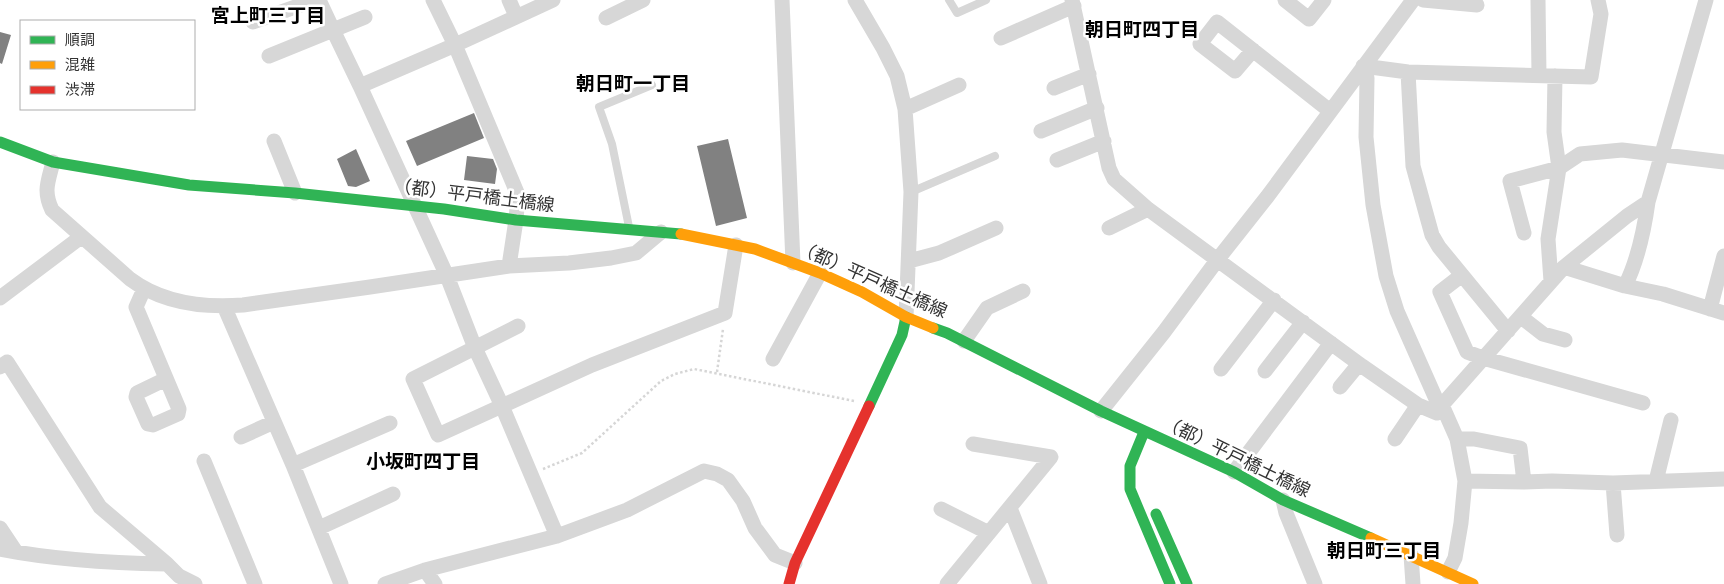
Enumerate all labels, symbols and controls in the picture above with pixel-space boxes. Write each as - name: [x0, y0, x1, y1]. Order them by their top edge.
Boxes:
- district label: 宮上町三丁目: [211, 3, 325, 30]
- district label: 朝日町四丁目: [1085, 17, 1199, 44]
- legend: [20, 20, 195, 110]
- text: 順調: [65, 30, 95, 51]
- text: 混雑: [65, 55, 95, 76]
- district label: 朝日町一丁目: [576, 71, 690, 98]
- text: 渋滞: [65, 80, 95, 101]
- street label: （都）平戸橋土橋線: [392, 174, 556, 218]
- street label: （都）平戸橋土橋線: [793, 236, 951, 324]
- street label: （都）平戸橋土橋線: [1158, 410, 1314, 504]
- district label: 小坂町四丁目: [366, 449, 480, 476]
- district label: 朝日町三丁目: [1327, 538, 1441, 565]

